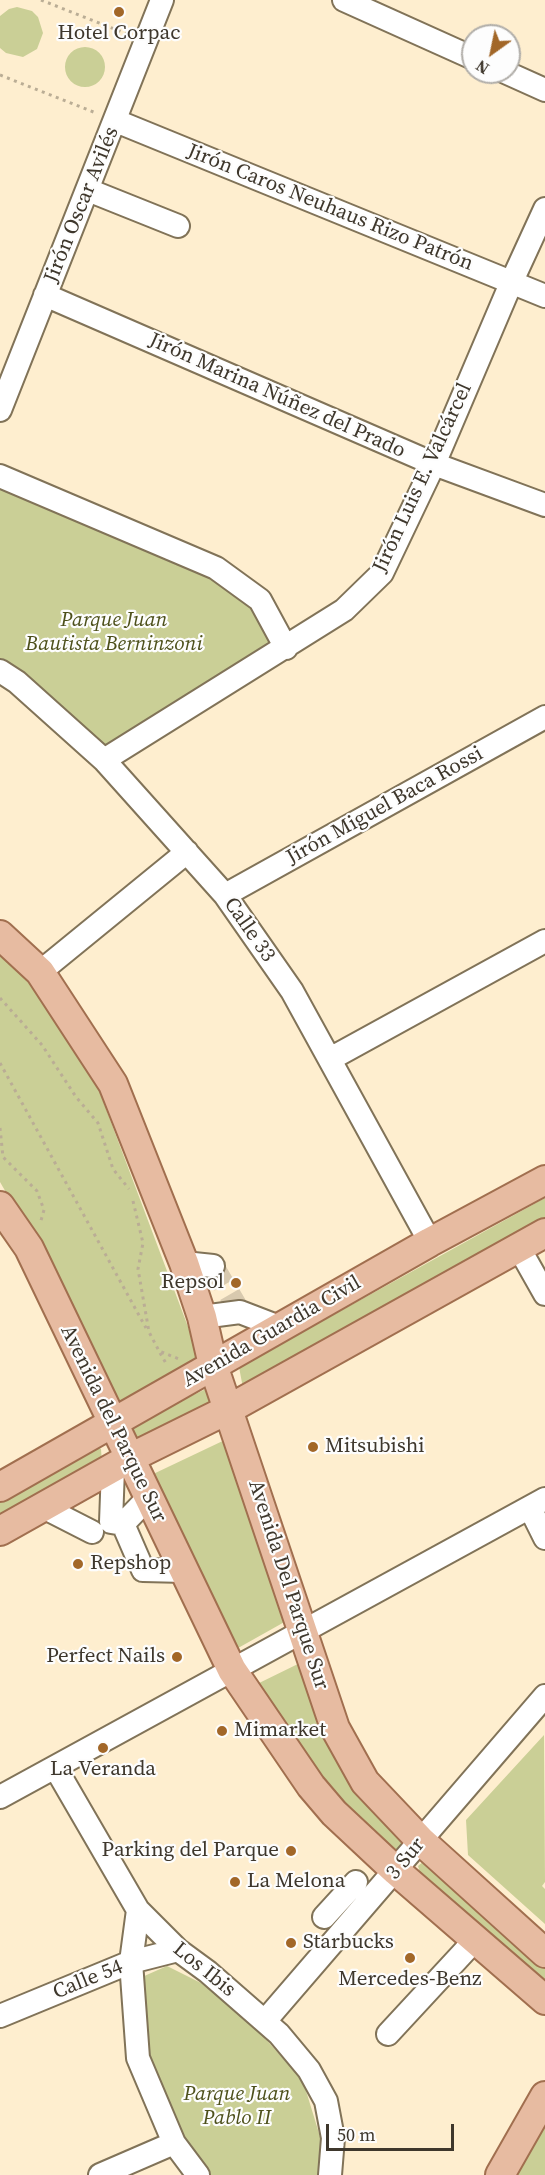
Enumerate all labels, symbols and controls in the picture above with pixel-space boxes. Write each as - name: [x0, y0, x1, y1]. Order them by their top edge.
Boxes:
- marker: Hotel Corpac: [112, 5, 126, 19]
- place label: Hotel Corpac: [58, 21, 180, 47]
- north arrow: [461, 24, 521, 84]
- text: N: [471, 55, 493, 80]
- street label: Jirón Oscar Avilés: [39, 123, 125, 287]
- street label: Jirón Caros Neuhaus Rizo Patrón: [183, 139, 477, 277]
- street label: Jirón Marina Núñez del Prado: [145, 328, 409, 464]
- street label: Jirón Luis E. Valcárcel: [368, 379, 478, 577]
- park label: Parque Juan Bautista Berninzoni: [25, 608, 203, 658]
- street label: Jirón Miguel Baca Rossi: [282, 741, 488, 871]
- street label: Calle 33: [218, 893, 280, 967]
- place label: Repsol: [161, 1270, 224, 1296]
- street label: Avenida Guardia Civil: [178, 1271, 366, 1393]
- marker: Repsol: [229, 1276, 243, 1290]
- street label: Avenida del Parque Sur: [54, 1321, 172, 1527]
- place label: Mitsubishi: [325, 1434, 425, 1460]
- marker: Mitsubishi: [306, 1440, 320, 1454]
- street label: Avenida Del Parque Sur: [242, 1477, 334, 1693]
- place label: Repshop: [90, 1551, 171, 1577]
- marker: Repshop: [71, 1557, 85, 1571]
- place label: Perfect Nails: [46, 1644, 165, 1670]
- marker: Perfect Nails: [170, 1650, 184, 1664]
- place label: Mimarket: [234, 1718, 326, 1744]
- marker: Mimarket: [215, 1724, 229, 1738]
- marker: La Veranda: [96, 1741, 110, 1755]
- place label: La Veranda: [50, 1757, 156, 1783]
- street label: 3 Sur: [381, 1833, 431, 1885]
- place label: Parking del Parque: [102, 1838, 279, 1864]
- marker: Parking del Parque: [284, 1844, 298, 1858]
- place label: La Melona: [247, 1869, 345, 1895]
- marker: La Melona: [228, 1875, 242, 1889]
- place label: Starbucks: [303, 1930, 394, 1956]
- marker: Starbucks: [284, 1936, 298, 1950]
- street label: Los Ibis: [168, 1937, 240, 2003]
- marker: Mercedes-Benz: [403, 1951, 417, 1965]
- street label: Calle 54: [49, 1955, 127, 2005]
- place label: Mercedes-Benz: [338, 1967, 482, 1993]
- park label: Parque Juan Pablo II: [184, 2082, 290, 2132]
- scale bar: [329, 2112, 456, 2150]
- text: 50 m: [337, 2122, 375, 2147]

